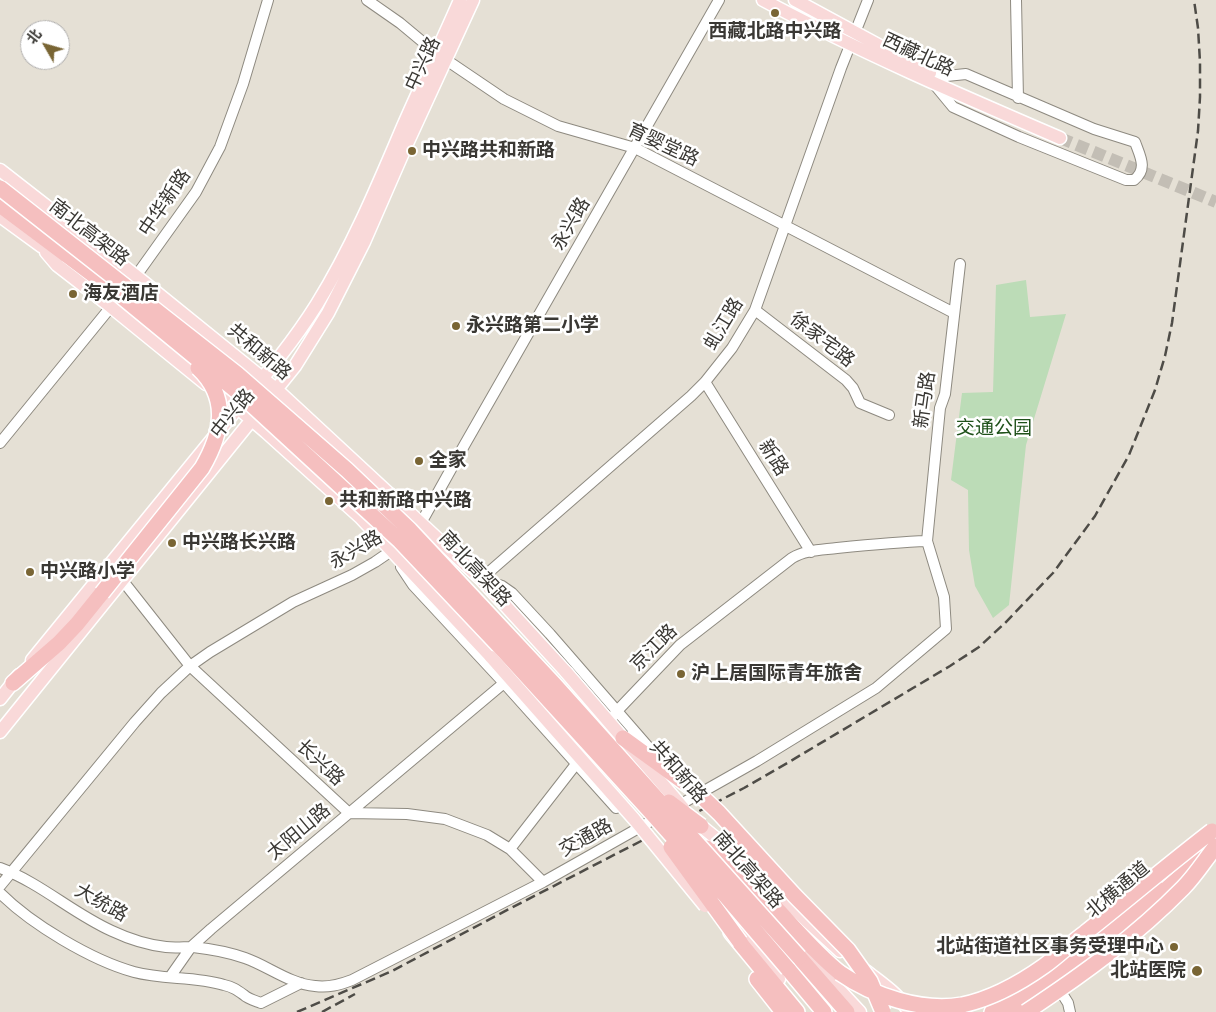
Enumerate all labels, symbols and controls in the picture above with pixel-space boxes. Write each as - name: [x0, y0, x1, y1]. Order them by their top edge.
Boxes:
- marker: 西藏北路中兴路: [769, 7, 781, 19]
- north arrow: [20, 20, 70, 70]
- place label: 西藏北路中兴路: [709, 21, 841, 43]
- text: 北: [23, 25, 45, 47]
- street label: 西藏北路: [879, 29, 957, 81]
- street label: 中兴路: [401, 33, 445, 95]
- street label: 育婴堂路: [624, 119, 702, 171]
- place label: 中兴路共和新路: [422, 140, 555, 162]
- marker: 中兴路共和新路: [406, 145, 418, 157]
- street label: 中华新路: [134, 165, 196, 241]
- street label: 永兴路: [547, 194, 595, 254]
- street label: 南北高架路: [45, 195, 133, 271]
- place label: 海友酒店: [83, 283, 159, 305]
- marker: 海友酒店: [67, 288, 79, 300]
- street label: 虬江路: [700, 294, 748, 354]
- street label: 徐家宅路: [785, 308, 859, 372]
- place label: 永兴路第二小学: [466, 315, 599, 337]
- street label: 共和新路: [223, 319, 295, 385]
- marker: 永兴路第二小学: [450, 320, 462, 332]
- street label: 新马路: [910, 370, 940, 430]
- street label: 中兴路: [206, 385, 260, 443]
- park label: 交通公园: [956, 418, 1032, 440]
- street label: 新路: [753, 436, 793, 480]
- place label: 全家: [429, 450, 467, 472]
- marker: 全家: [413, 455, 425, 467]
- place label: 共和新路中兴路: [339, 490, 472, 512]
- marker: 共和新路中兴路: [323, 495, 335, 507]
- street label: 永兴路: [326, 526, 386, 574]
- street label: 南北高架路: [434, 526, 516, 612]
- place label: 中兴路长兴路: [182, 532, 296, 554]
- marker: 中兴路长兴路: [166, 537, 178, 549]
- place label: 中兴路小学: [40, 561, 135, 583]
- marker: 中兴路小学: [24, 566, 36, 578]
- street label: 京江路: [626, 620, 682, 676]
- place label: 沪上居国际青年旅舍: [691, 663, 862, 685]
- marker: 沪上居国际青年旅舍: [675, 668, 687, 680]
- street label: 长兴路: [291, 735, 349, 791]
- street label: 共和新路: [644, 736, 712, 808]
- street label: 太阳山路: [263, 799, 335, 865]
- street label: 交通路: [556, 814, 616, 862]
- street label: 南北高架路: [708, 827, 788, 913]
- street label: 北横通道: [1082, 857, 1154, 923]
- street label: 大统路: [71, 879, 131, 927]
- place label: 北站街道社区事务受理中心: [936, 936, 1164, 958]
- marker: 北站街道社区事务受理中心: [1168, 941, 1180, 953]
- place label: 北站医院: [1110, 960, 1186, 982]
- marker: 北站医院: [1190, 964, 1204, 978]

